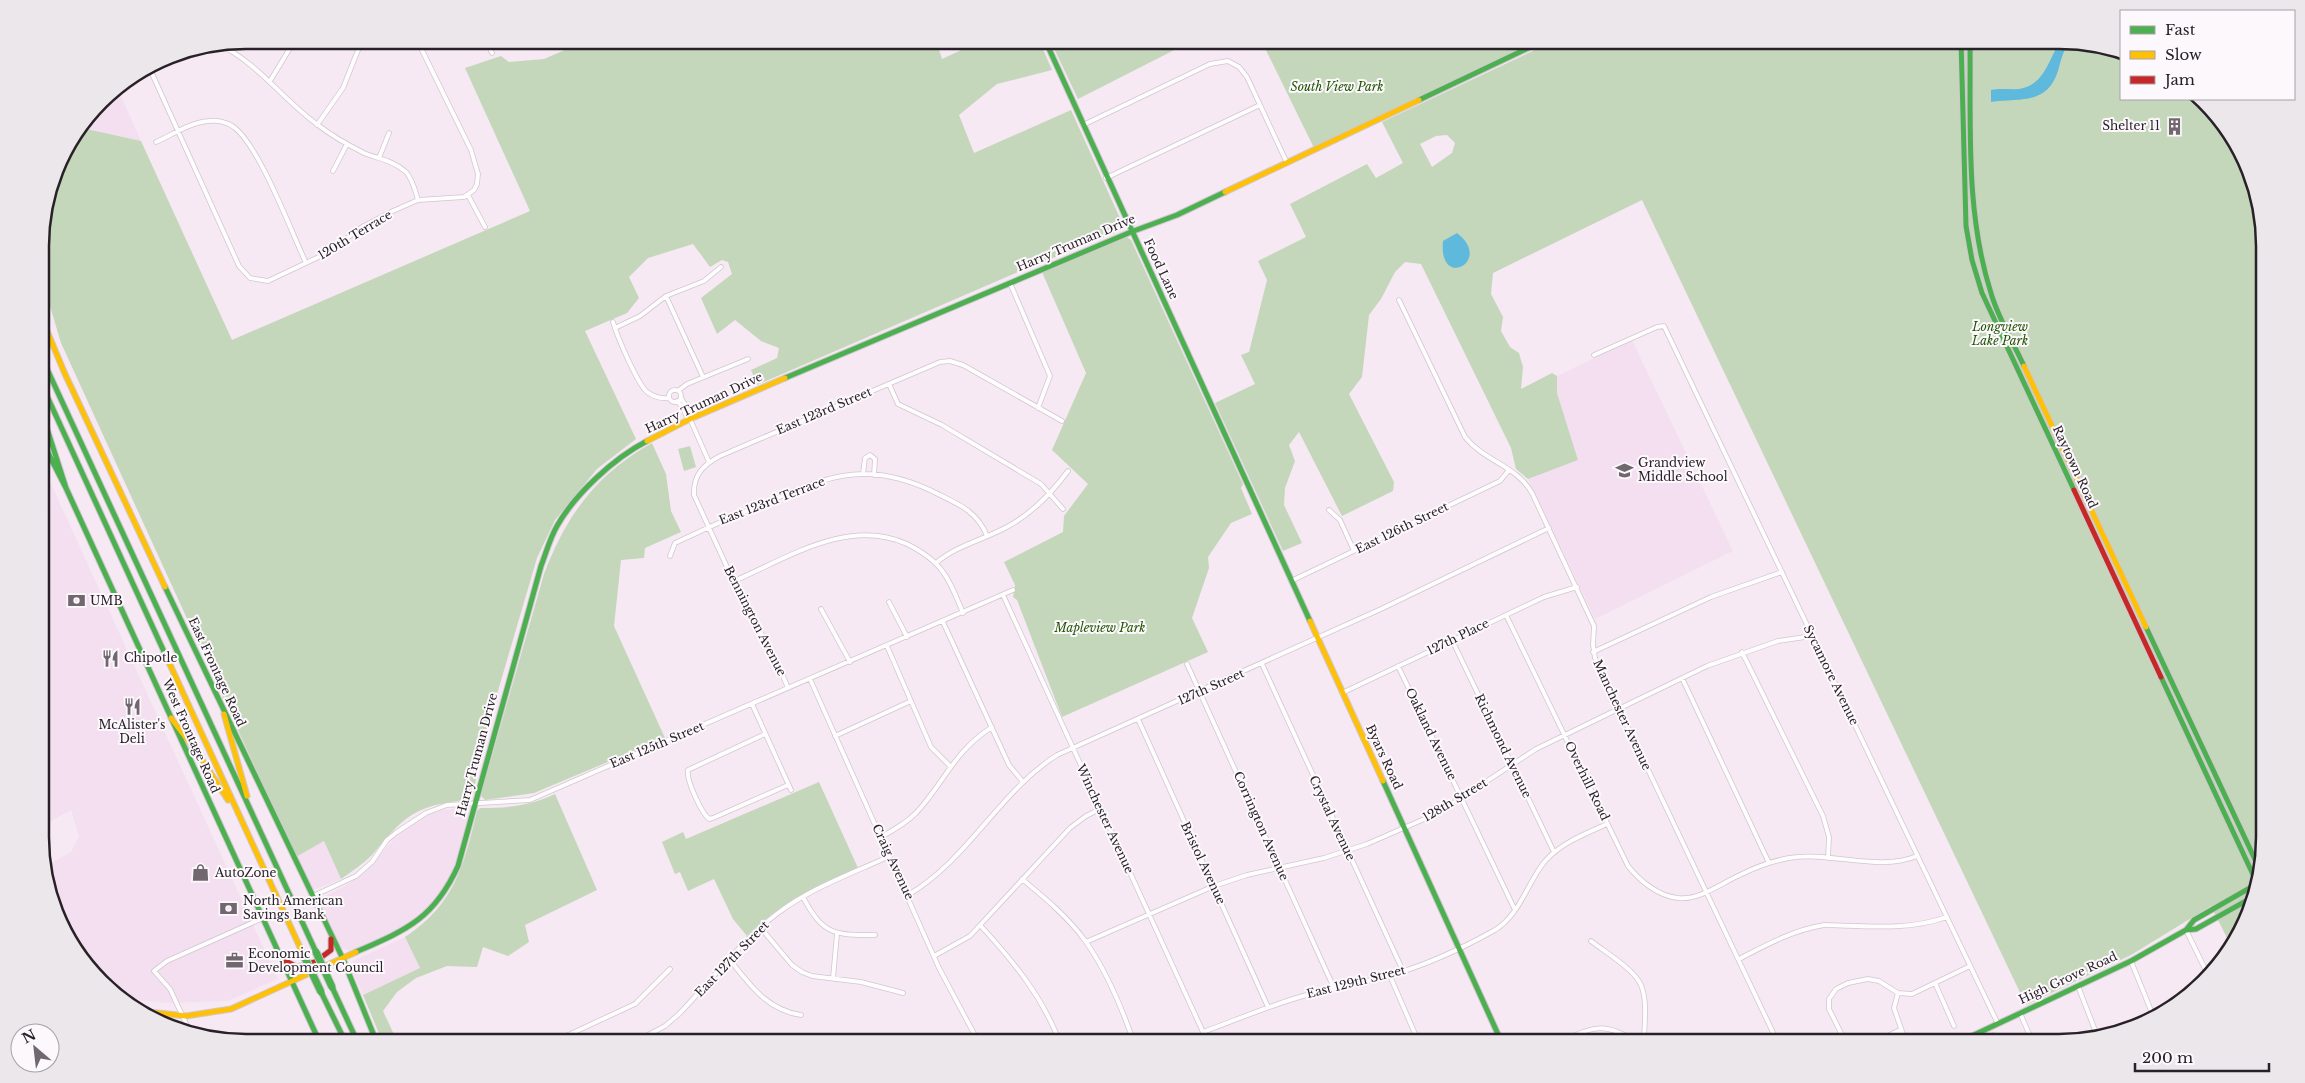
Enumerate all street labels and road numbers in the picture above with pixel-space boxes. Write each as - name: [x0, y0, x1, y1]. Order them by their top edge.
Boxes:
- street label: 120th Terrace: [315, 206, 395, 263]
- street label: Harry Truman Drive: [1014, 211, 1138, 274]
- street label: Food Lane: [1141, 236, 1182, 302]
- street label: Harry Truman Drive: [643, 369, 765, 436]
- street label: East 123rd Street: [774, 383, 874, 437]
- street label: Raytown Road: [2050, 423, 2101, 511]
- street label: East 123rd Terrace: [717, 473, 827, 528]
- street label: East 126th Street: [1353, 498, 1451, 557]
- street label: Bennington Avenue: [721, 563, 790, 678]
- street label: East Frontage Road: [186, 615, 249, 729]
- street label: 127th Place: [1424, 615, 1491, 658]
- street label: Sycamore Avenue: [1801, 622, 1862, 728]
- street label: Manchester Avenue: [1590, 657, 1655, 773]
- street label: 127th Street: [1175, 665, 1247, 708]
- street label: West Frontage Road: [159, 675, 223, 795]
- street label: Oakland Avenue: [1403, 685, 1460, 783]
- street label: Harry Truman Drive: [453, 691, 500, 818]
- street label: Richmond Avenue: [1472, 691, 1535, 800]
- street label: East 125th Street: [608, 718, 706, 771]
- street label: Byars Road: [1363, 722, 1406, 792]
- street label: Overhill Road: [1562, 739, 1613, 823]
- street label: Winchester Avenue: [1073, 761, 1137, 876]
- street label: Corrington Avenue: [1231, 769, 1292, 883]
- street label: Crystal Avenue: [1306, 773, 1359, 863]
- street label: 128th Street: [1420, 774, 1490, 825]
- street label: Bristol Avenue: [1178, 819, 1229, 907]
- street label: Craig Avenue: [869, 822, 918, 902]
- street label: East 127th Street: [692, 917, 772, 1000]
- street label: High Grove Road: [2016, 948, 2119, 1007]
- street label: East 129th Street: [1305, 962, 1407, 1001]

